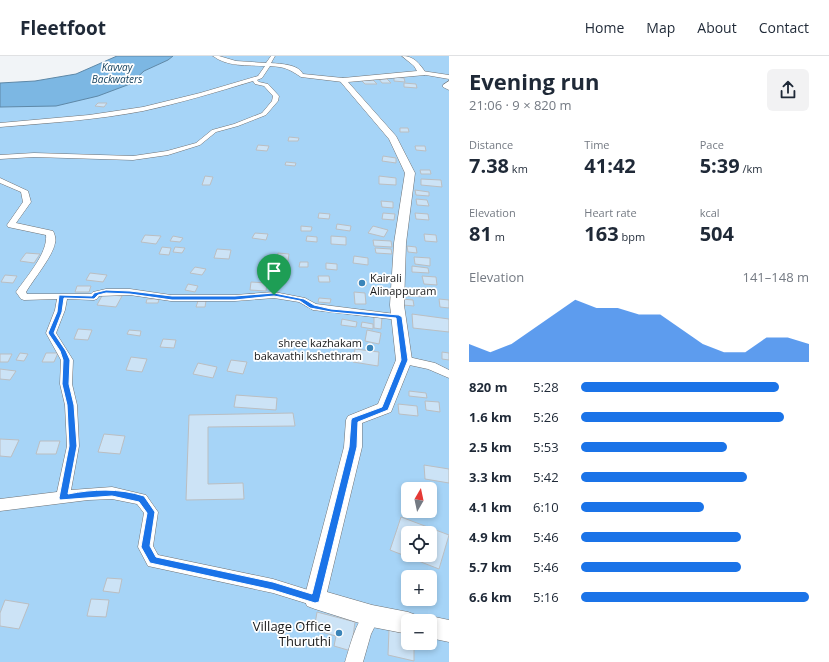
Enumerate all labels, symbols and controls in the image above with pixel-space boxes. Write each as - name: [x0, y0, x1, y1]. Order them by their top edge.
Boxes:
- text: Fleetfoot: [20, 15, 106, 41]
- text: Home: [585, 18, 624, 37]
- text: Map: [646, 18, 675, 37]
- text: About: [697, 18, 737, 37]
- text: Contact: [759, 18, 809, 37]
- water label: Kavvay Backwaters: [92, 60, 143, 86]
- text: Evening run: [469, 66, 600, 96]
- button: share: [767, 69, 809, 111]
- text: 21:06 · 9 × 820 m: [469, 96, 572, 114]
- text: Distance: [469, 137, 513, 152]
- text: Time: [584, 137, 610, 152]
- text: Pace: [700, 137, 724, 152]
- text: 7.38: [469, 152, 509, 179]
- text: 41:42: [584, 152, 636, 179]
- text: 5:39: [700, 152, 740, 179]
- text: km: [509, 161, 528, 176]
- text: /km: [740, 161, 763, 176]
- text: Elevation: [469, 205, 516, 220]
- text: Heart rate: [584, 205, 637, 220]
- text: kcal: [700, 205, 720, 220]
- text: 81: [469, 220, 492, 247]
- text: 163: [584, 220, 619, 247]
- text: 504: [700, 220, 734, 247]
- text: m: [492, 229, 505, 244]
- text: bpm: [619, 229, 645, 244]
- pin: [257, 254, 291, 295]
- icon: arrive: [263, 260, 285, 282]
- text: Elevation: [469, 268, 524, 286]
- text: 141–148 m: [742, 268, 809, 286]
- place label: Kairali Alinappuram: [370, 270, 436, 298]
- marker: Kairali Alinappuram: [357, 278, 367, 288]
- place label: shree kazhakam bakavathi kshethram: [254, 335, 362, 363]
- marker: shree kazhakam bakavathi kshethram: [365, 343, 375, 353]
- text: 820 m: [469, 378, 507, 396]
- text: 5:28: [533, 378, 559, 396]
- text: 1.6 km: [469, 408, 512, 426]
- text: 5:26: [533, 408, 559, 426]
- text: 2.5 km: [469, 438, 512, 456]
- text: 5:53: [533, 438, 559, 456]
- text: 3.3 km: [469, 468, 512, 486]
- text: 5:42: [533, 468, 559, 486]
- north arrow: [401, 482, 437, 518]
- map controls: [401, 482, 437, 650]
- text: 4.1 km: [469, 498, 512, 516]
- text: 6:10: [533, 498, 559, 516]
- button: locate: [401, 526, 437, 562]
- text: 4.9 km: [469, 528, 512, 546]
- text: 5:46: [533, 528, 559, 546]
- text: 5.7 km: [469, 558, 512, 576]
- text: 5:46: [533, 558, 559, 576]
- button: +: [401, 570, 437, 606]
- text: 6.6 km: [469, 588, 512, 606]
- text: 5:16: [533, 588, 559, 606]
- button: −: [401, 614, 437, 650]
- place label: Village Office Thuruthi: [253, 617, 331, 650]
- marker: Village Office Thuruthi: [334, 628, 344, 638]

